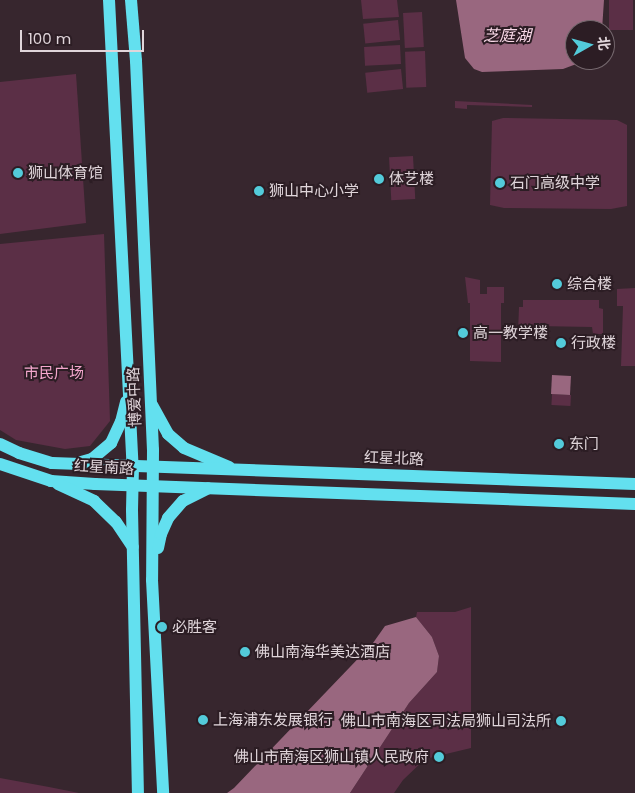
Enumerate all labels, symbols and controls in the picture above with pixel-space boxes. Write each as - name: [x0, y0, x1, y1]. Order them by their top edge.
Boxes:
- scale bar: [22, 20, 146, 52]
- north arrow: [565, 20, 615, 70]
- water label: 芝庭湖: [483, 26, 531, 46]
- text: 100 m: [28, 28, 71, 49]
- text: 北: [593, 35, 615, 51]
- place label: 狮山体育馆: [28, 164, 103, 182]
- marker: 狮山体育馆: [12, 167, 24, 179]
- place label: 体艺楼: [389, 170, 434, 188]
- marker: 体艺楼: [373, 173, 385, 185]
- place label: 石门高级中学: [510, 174, 600, 192]
- marker: 石门高级中学: [494, 177, 506, 189]
- place label: 狮山中心小学: [269, 182, 359, 200]
- marker: 狮山中心小学: [253, 185, 265, 197]
- place label: 综合楼: [567, 275, 612, 293]
- marker: 综合楼: [551, 278, 563, 290]
- place label: 高一教学楼: [473, 324, 548, 342]
- marker: 高一教学楼: [457, 327, 469, 339]
- place label: 行政楼: [571, 334, 616, 352]
- marker: 行政楼: [555, 337, 567, 349]
- park label: 市民广场: [24, 364, 84, 382]
- street label: 博爱中路: [124, 367, 144, 427]
- place label: 东门: [569, 435, 599, 453]
- marker: 东门: [553, 438, 565, 450]
- street label: 红星北路: [364, 448, 424, 468]
- street label: 红星南路: [74, 456, 134, 478]
- place label: 必胜客: [172, 618, 217, 636]
- marker: 必胜客: [156, 621, 168, 633]
- place label: 佛山南海华美达酒店: [255, 643, 390, 661]
- marker: 佛山南海华美达酒店: [239, 646, 251, 658]
- place label: 上海浦东发展银行: [213, 711, 333, 729]
- place label: 佛山市南海区司法局狮山司法所: [341, 712, 551, 730]
- marker: 上海浦东发展银行: [197, 714, 209, 726]
- marker: 佛山市南海区司法局狮山司法所: [555, 715, 567, 727]
- place label: 佛山市南海区狮山镇人民政府: [234, 748, 429, 766]
- marker: 佛山市南海区狮山镇人民政府: [433, 751, 445, 763]

